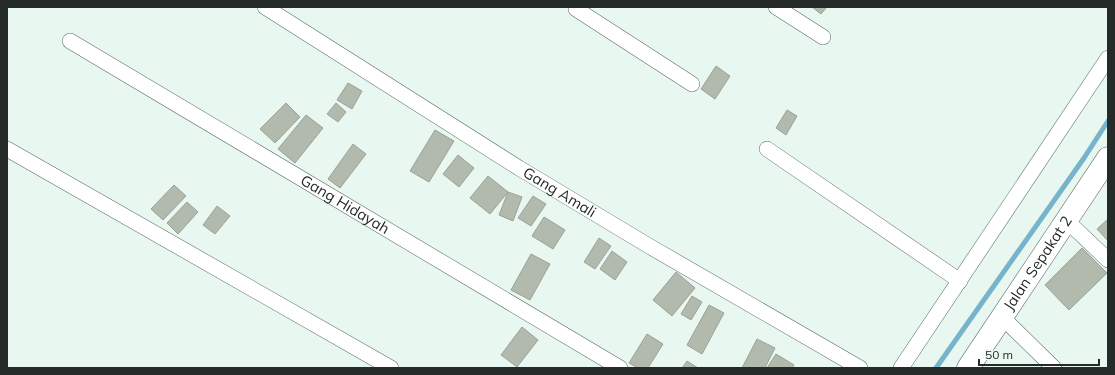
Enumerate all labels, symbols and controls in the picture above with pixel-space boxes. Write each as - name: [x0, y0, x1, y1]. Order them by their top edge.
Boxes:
- street label: Gang Amali: [520, 163, 600, 221]
- street label: Gang Hidayah: [297, 170, 393, 238]
- street label: Jalan Sepakat 2: [999, 212, 1076, 314]
- scale bar: [979, 341, 1099, 367]
- text: 50 m: [985, 347, 1013, 362]

